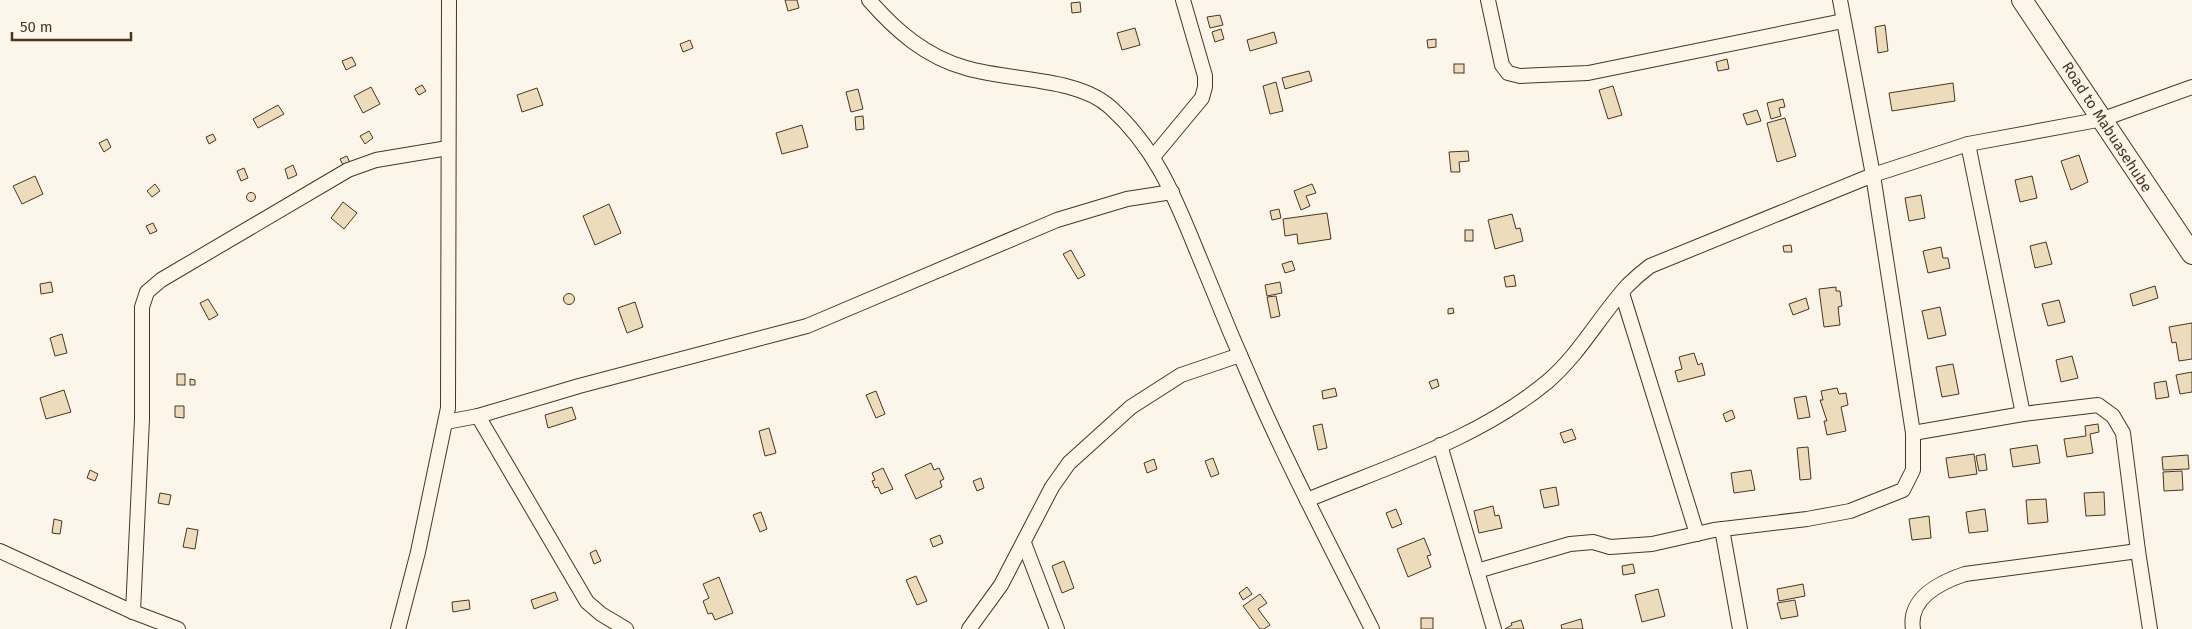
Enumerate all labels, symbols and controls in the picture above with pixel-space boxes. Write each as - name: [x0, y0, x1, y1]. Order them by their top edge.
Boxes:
- scale bar: [12, 10, 131, 42]
- text: 50 m: [20, 18, 53, 36]
- street label: Road to Mabuasehube: [2058, 58, 2156, 196]

